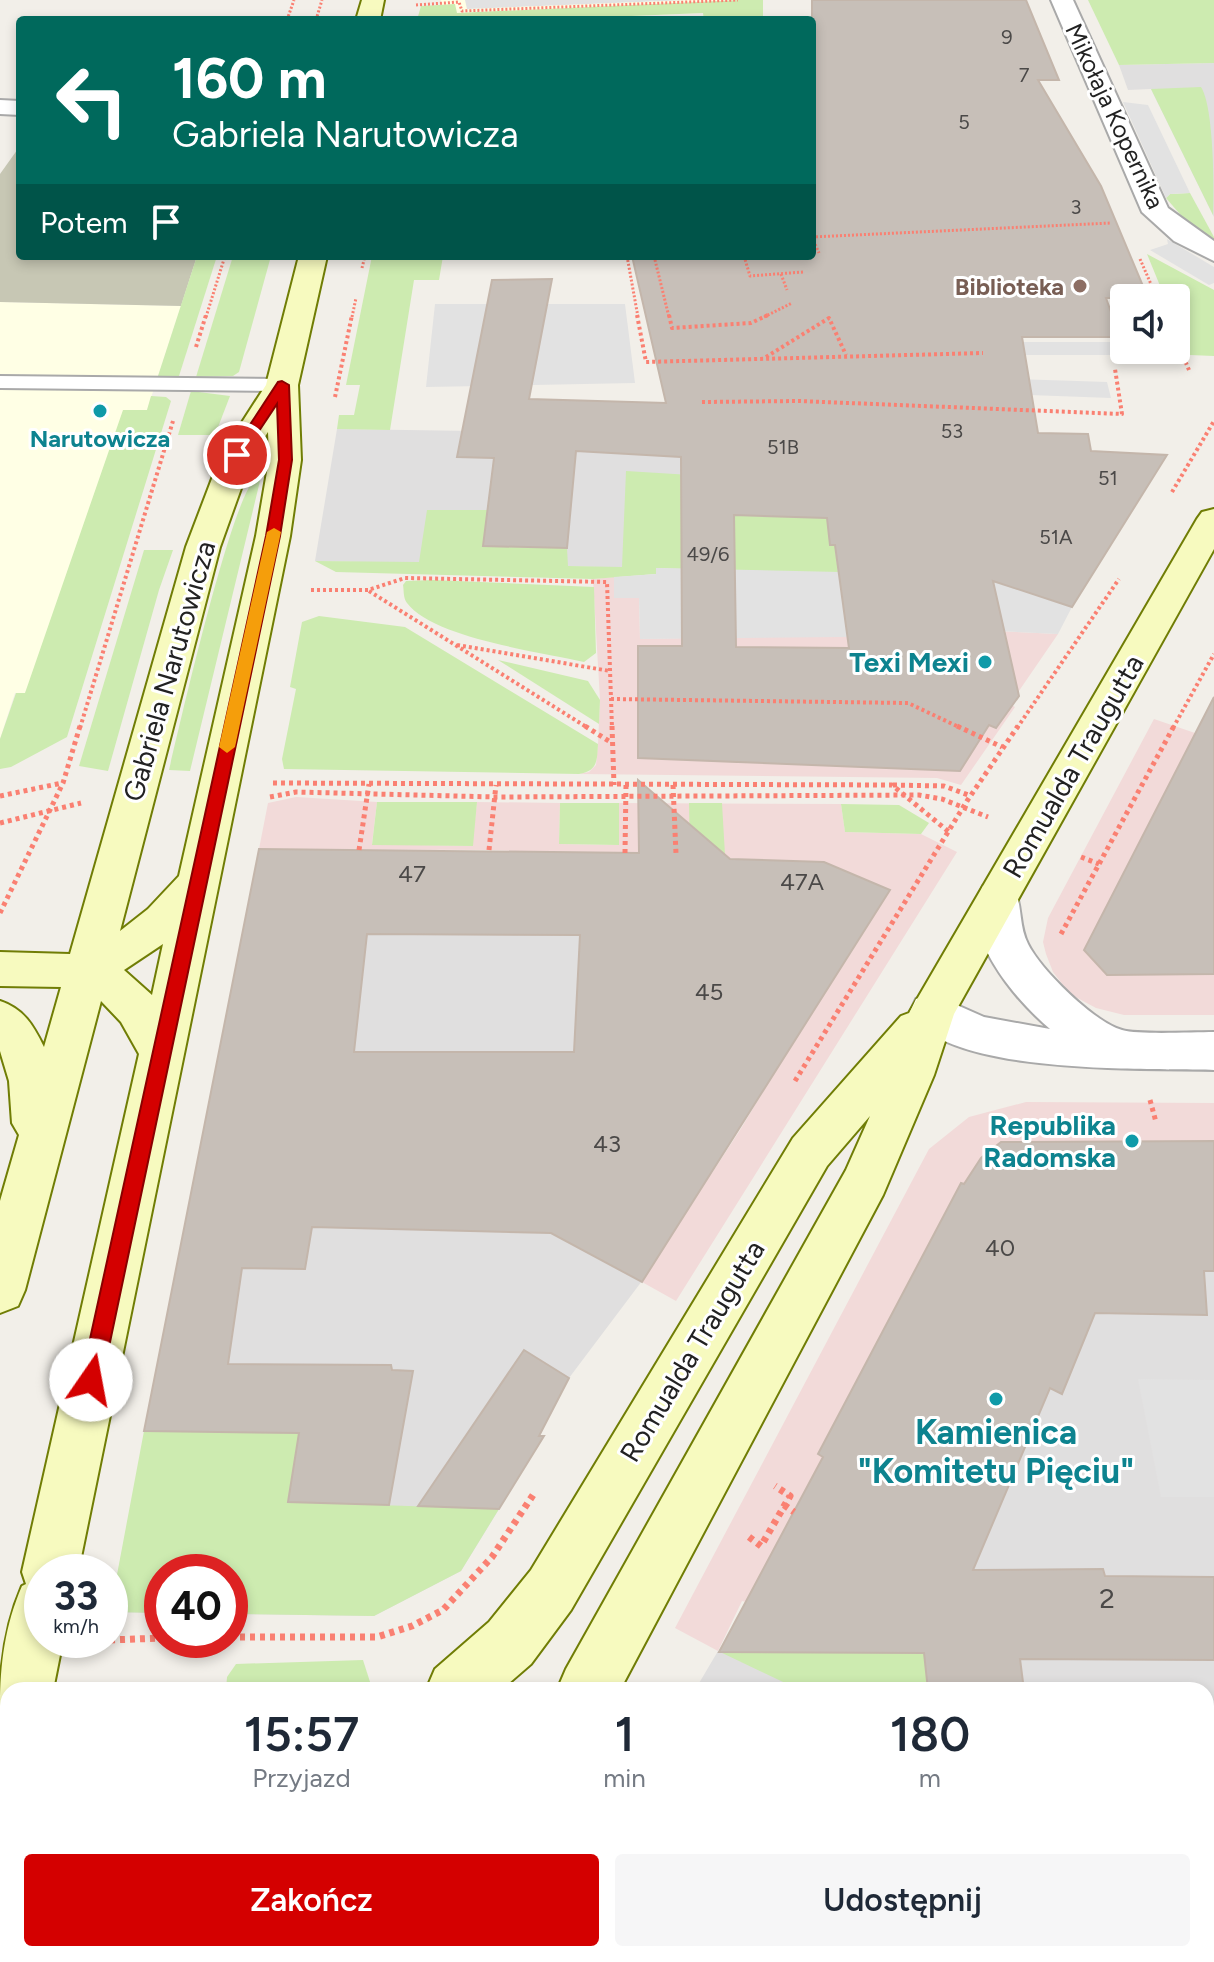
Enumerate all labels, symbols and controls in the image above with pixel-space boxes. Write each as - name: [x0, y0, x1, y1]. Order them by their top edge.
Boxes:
- street label: Mikołaja Kopernika: [1059, 19, 1171, 213]
- house number: 9: [1001, 25, 1013, 49]
- text: 160 m: [172, 45, 327, 112]
- icon: left: [40, 48, 144, 152]
- house number: 7: [1019, 63, 1030, 87]
- house number: 5: [958, 110, 970, 134]
- text: Gabriela Narutowicza: [172, 113, 519, 156]
- house number: 3: [1071, 195, 1081, 219]
- icon: arrive: [144, 200, 188, 244]
- text: Potem: [40, 204, 128, 241]
- place label: Biblioteka: [955, 272, 1064, 301]
- marker: Biblioteka: [1071, 277, 1089, 295]
- map controls: [1110, 284, 1190, 364]
- button: sound: [1110, 284, 1190, 364]
- marker: Narutowicza: [91, 402, 109, 420]
- house number: 53: [941, 419, 963, 443]
- pin: [203, 421, 271, 489]
- place label: Narutowicza: [30, 424, 170, 453]
- icon: arrive: [215, 433, 259, 477]
- house number: 51B: [767, 435, 799, 459]
- house number: 51: [1098, 466, 1118, 490]
- house number: 51A: [1039, 525, 1073, 549]
- street label: Gabriela Narutowicza: [115, 537, 223, 805]
- house number: 49/6: [687, 542, 729, 566]
- place label: Texi Mexi: [849, 645, 969, 679]
- street label: Romualda Traugutta: [995, 648, 1151, 884]
- marker: Texi Mexi: [976, 653, 994, 671]
- house number: 47: [398, 859, 426, 888]
- house number: 47A: [780, 867, 825, 896]
- house number: 45: [695, 977, 723, 1006]
- place label: Republika Radomska: [983, 1108, 1116, 1174]
- house number: 43: [593, 1129, 621, 1158]
- marker: Republika Radomska: [1123, 1132, 1141, 1150]
- house number: 40: [985, 1233, 1015, 1262]
- street label: Romualda Traugutta: [612, 1234, 772, 1468]
- position arrow: [49, 1338, 133, 1422]
- marker: Kamienica "Komitetu Pięciu": [987, 1390, 1005, 1408]
- place label: Kamienica "Komitetu Pięciu": [858, 1412, 1134, 1492]
- speed limit sign: 40: [144, 1554, 248, 1658]
- text: 33: [54, 1572, 98, 1620]
- house number: 2: [1099, 1581, 1115, 1615]
- text: km/h: [53, 1614, 99, 1638]
- text: 15:57: [244, 1705, 359, 1763]
- text: 1: [614, 1705, 635, 1763]
- text: 180: [890, 1705, 970, 1763]
- text: Przyjazd: [252, 1762, 351, 1794]
- text: min: [603, 1762, 646, 1794]
- text: m: [919, 1762, 941, 1794]
- button: Zakończ: [24, 1854, 599, 1946]
- button: Udostępnij: [615, 1854, 1190, 1946]

